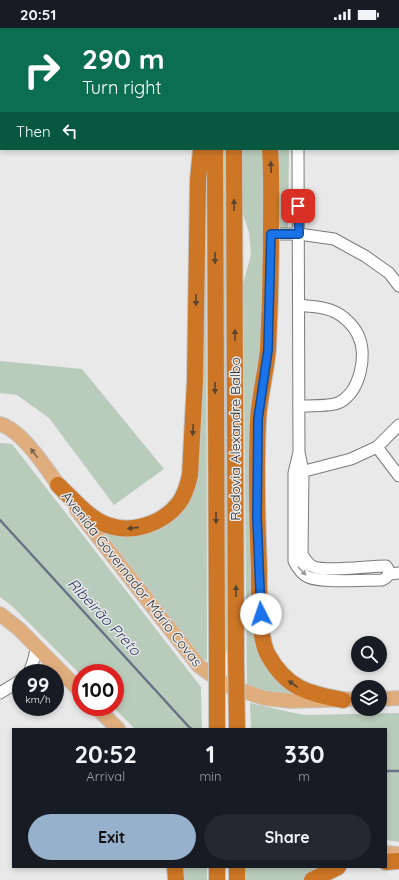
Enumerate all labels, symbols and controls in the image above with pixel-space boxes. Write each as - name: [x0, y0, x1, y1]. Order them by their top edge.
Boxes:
- text: 20:51: [20, 5, 56, 24]
- text: 290 m: [82, 41, 165, 76]
- icon: right: [16, 44, 68, 96]
- text: Turn right: [82, 76, 162, 99]
- icon: left: [59, 120, 81, 142]
- text: Then: [16, 122, 51, 141]
- one-way arrow: [268, 160, 274, 173]
- pin: [281, 189, 315, 223]
- icon: arrive: [287, 195, 309, 217]
- one-way arrow: [231, 198, 237, 211]
- one-way arrow: [212, 252, 218, 265]
- one-way arrow: [193, 294, 200, 306]
- one-way arrow: [232, 328, 238, 341]
- street label: Rodovia Alexandre Balbo: [226, 357, 244, 521]
- one-way arrow: [212, 382, 218, 395]
- one-way arrow: [189, 424, 196, 436]
- one-way arrow: [30, 448, 38, 459]
- street label: Avenida Governador Mário Covas: [58, 488, 206, 670]
- one-way arrow: [213, 512, 219, 525]
- one-way arrow: [127, 524, 139, 531]
- one-way arrow: [297, 566, 306, 576]
- water label: Ribeirão Preto: [64, 574, 146, 660]
- one-way arrow: [233, 584, 239, 597]
- position arrow: [240, 593, 282, 635]
- map controls: [351, 636, 387, 716]
- button: search: [351, 636, 387, 672]
- speed limit sign: 100: [72, 664, 124, 716]
- text: 99: [27, 672, 49, 697]
- one-way arrow: [288, 680, 298, 688]
- button: layers: [351, 680, 387, 716]
- text: km/h: [25, 693, 51, 706]
- text: 20:52: [74, 739, 137, 769]
- text: 1: [206, 739, 215, 769]
- text: 330: [284, 739, 325, 769]
- text: Arrival: [86, 768, 125, 784]
- text: min: [199, 768, 222, 784]
- text: m: [298, 768, 310, 784]
- button: Exit: [28, 814, 196, 860]
- button: Share: [204, 814, 371, 860]

